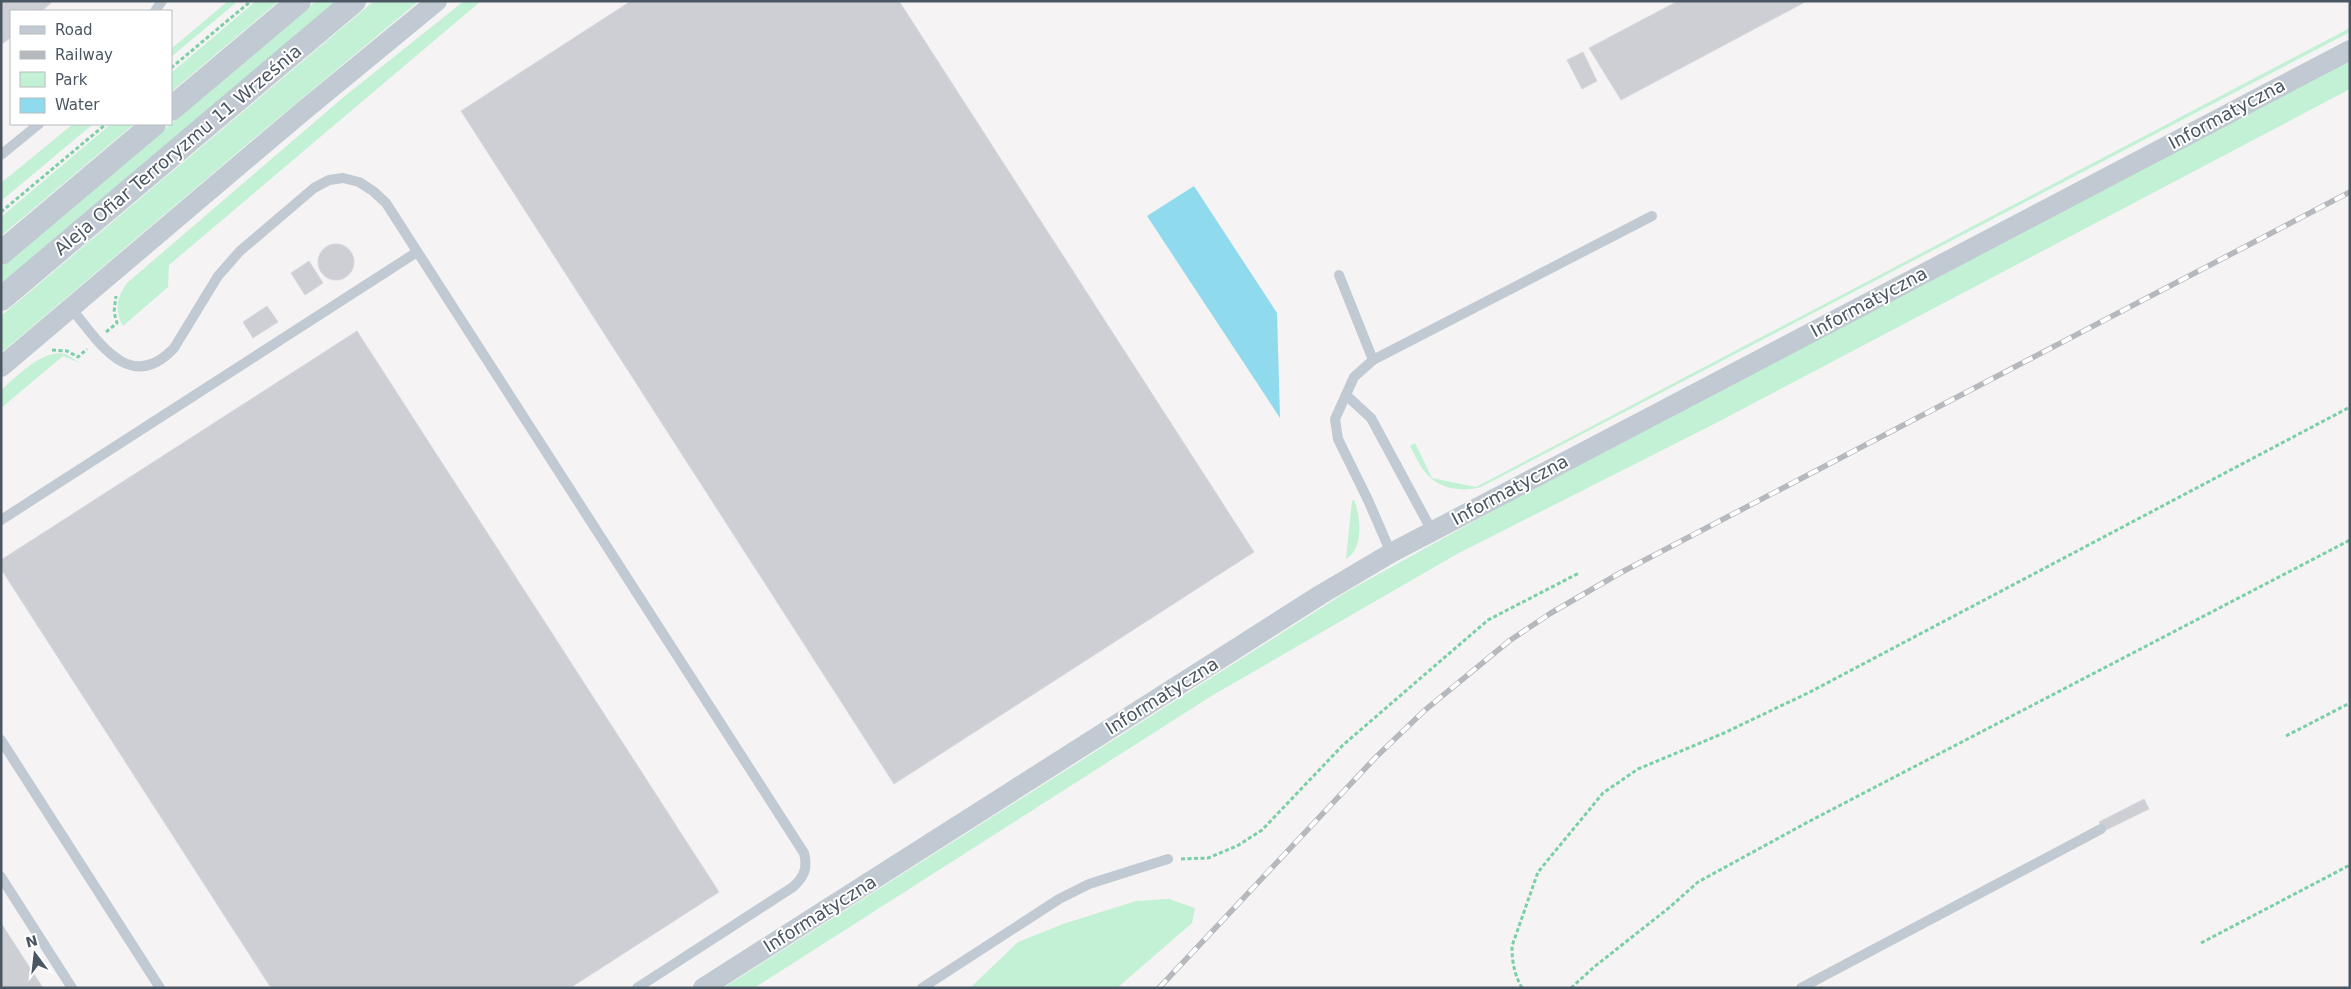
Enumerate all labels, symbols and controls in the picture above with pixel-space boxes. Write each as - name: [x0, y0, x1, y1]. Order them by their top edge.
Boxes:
- legend: [10, 10, 172, 125]
- text: Road: [55, 21, 93, 39]
- street label: Aleja Ofiar Terroryzmu 11 Września: [50, 40, 306, 259]
- text: Railway: [55, 46, 113, 64]
- text: Park: [55, 71, 88, 89]
- street label: Informatyczna: [2165, 74, 2289, 153]
- text: Water: [55, 96, 100, 114]
- street label: Informatyczna: [1807, 262, 1931, 341]
- street label: Informatyczna: [1448, 450, 1572, 529]
- street label: Informatyczna: [1101, 652, 1222, 739]
- street label: Informatyczna: [759, 870, 880, 957]
- north arrow: [10, 929, 60, 979]
- text: N: [24, 932, 39, 951]

